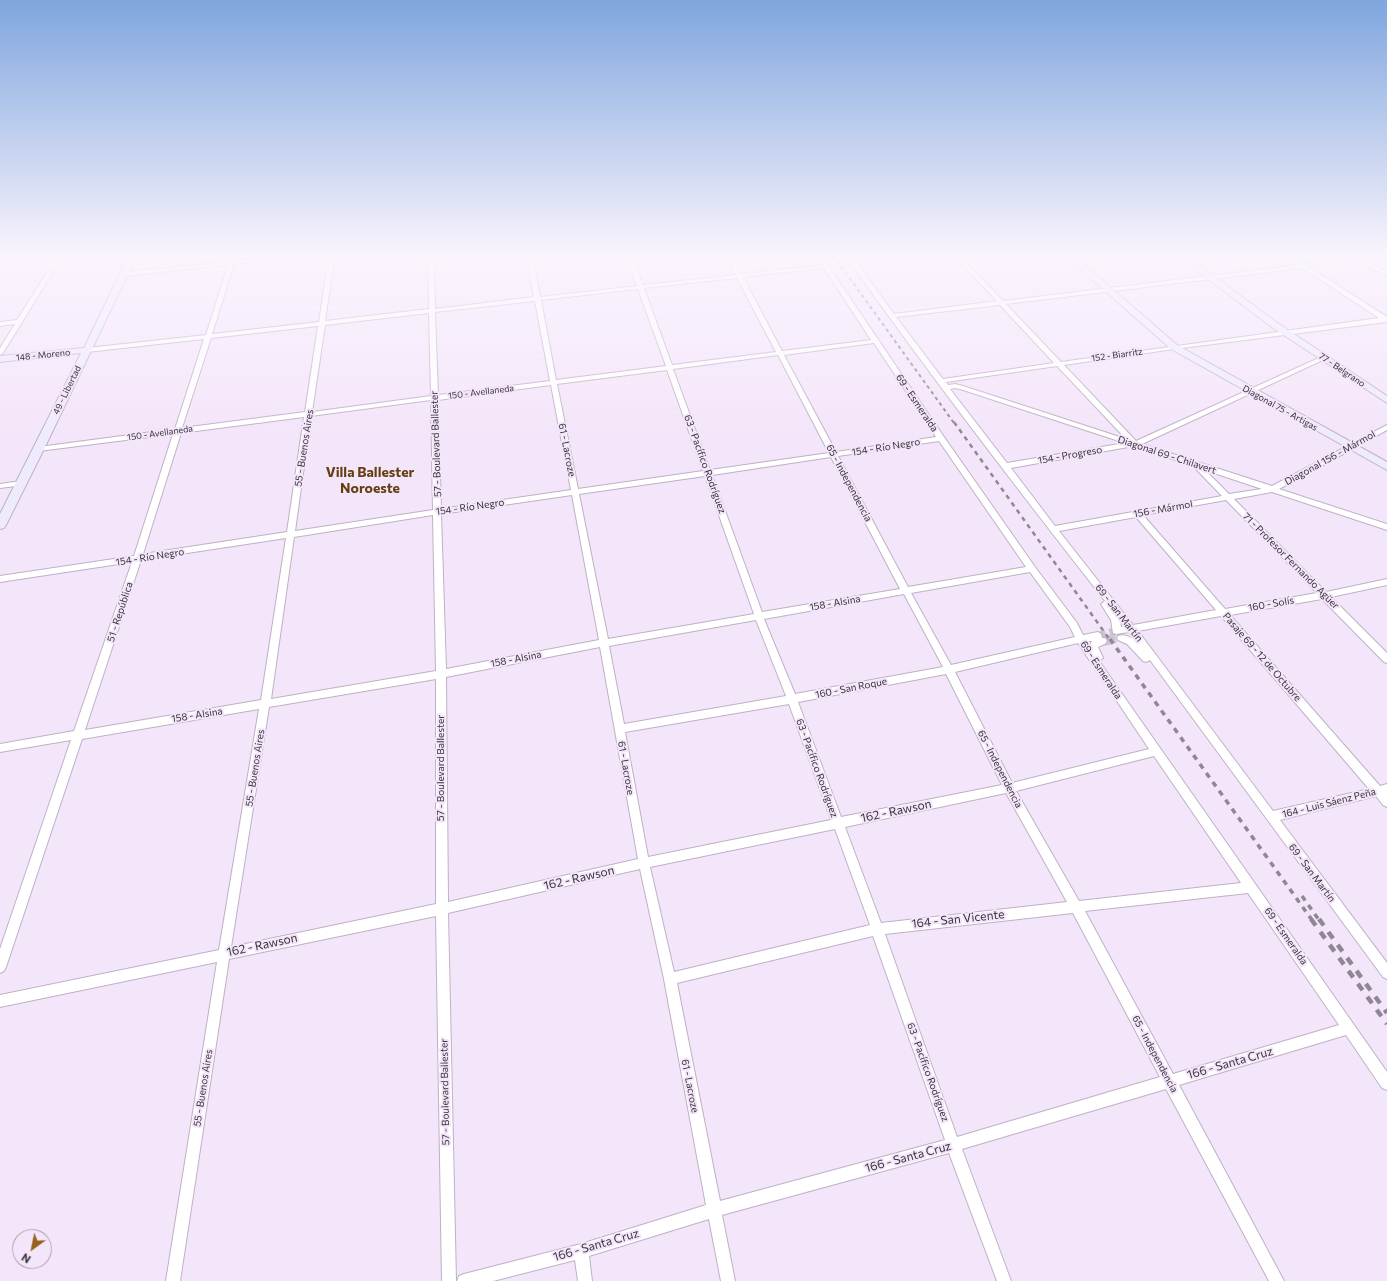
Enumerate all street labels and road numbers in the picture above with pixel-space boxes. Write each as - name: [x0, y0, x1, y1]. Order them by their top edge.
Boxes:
- street label: 152 - Biarritz: [1091, 346, 1143, 364]
- street label: 148 - Moreno: [15, 347, 71, 363]
- street label: 77 - Belgrano: [1317, 351, 1367, 389]
- street label: 49 - Libertad: [51, 364, 83, 416]
- street label: 69 - Esmeralda: [893, 372, 941, 434]
- street label: 150 - Avellaneda: [447, 383, 515, 401]
- street label: Diagonal 75 - Artigas: [1241, 383, 1319, 433]
- street label: 57 - Boulevard Ballester: [428, 391, 444, 497]
- street label: 55 - Buenos Aires: [292, 409, 316, 487]
- street label: 63 - Pacífico Rodríguez: [682, 413, 728, 515]
- street label: 61 - Lacroze: [556, 422, 578, 478]
- street label: 150 - Avellaneda: [126, 423, 194, 443]
- street label: Diagonal 156 - Mármol: [1283, 428, 1377, 488]
- street label: Diagonal 69 - Chilavert: [1116, 433, 1218, 477]
- street label: 154 - Río Negro: [851, 436, 921, 458]
- street label: 65 - Independencia: [824, 442, 874, 524]
- street label: 154 - Progreso: [1037, 443, 1103, 467]
- street label: 154 - Río Negro: [435, 496, 505, 518]
- street label: 156 - Mármol: [1132, 498, 1194, 520]
- street label: 71 - Profesor Fernando Agüer: [1240, 510, 1342, 612]
- street label: 154 - Río Negro: [115, 546, 185, 568]
- street label: 51 - República: [105, 580, 135, 644]
- street label: 69 - San Martín: [1093, 582, 1145, 644]
- street label: 158 - Alsina: [809, 593, 861, 613]
- street label: 160 - Solís: [1247, 594, 1295, 614]
- street label: Pasaje 69 - 12 de Octubre: [1220, 610, 1304, 704]
- street label: 69 - Esmeralda: [1078, 639, 1124, 701]
- street label: 158 - Alsina: [489, 648, 543, 670]
- street label: 160 - San Roque: [814, 675, 888, 701]
- street label: 158 - Alsina: [171, 705, 223, 725]
- street label: 57 - Boulevard Ballester: [435, 715, 447, 821]
- street label: 63 - Pacífico Rodríguez: [794, 717, 840, 819]
- street label: 65 - Independencia: [975, 728, 1025, 810]
- street label: 55 - Buenos Aires: [243, 729, 267, 807]
- street label: 61 - Lacroze: [615, 740, 637, 796]
- street label: 164 - Luis Sáenz Peña: [1281, 786, 1377, 820]
- street label: 162 - Rawson: [859, 796, 933, 826]
- street label: 69 - San Martín: [1286, 841, 1338, 905]
- street label: 162 - Rawson: [542, 863, 616, 893]
- street label: 69 - Esmeralda: [1262, 905, 1310, 967]
- street label: 164 - San Vicente: [911, 907, 1005, 931]
- street label: 162 - Rawson: [225, 930, 299, 960]
- street label: 65 - Independencia: [1130, 1013, 1180, 1095]
- street label: 63 - Pacífico Rodríguez: [905, 1021, 951, 1123]
- street label: 57 - Boulevard Ballester: [438, 1039, 452, 1145]
- street label: 166 - Santa Cruz: [1185, 1044, 1275, 1082]
- street label: 55 - Buenos Aires: [191, 1049, 215, 1127]
- street label: 61 - Lacroze: [679, 1058, 701, 1114]
- street label: 166 - Santa Cruz: [863, 1139, 953, 1175]
- street label: 166 - Santa Cruz: [551, 1226, 641, 1264]

